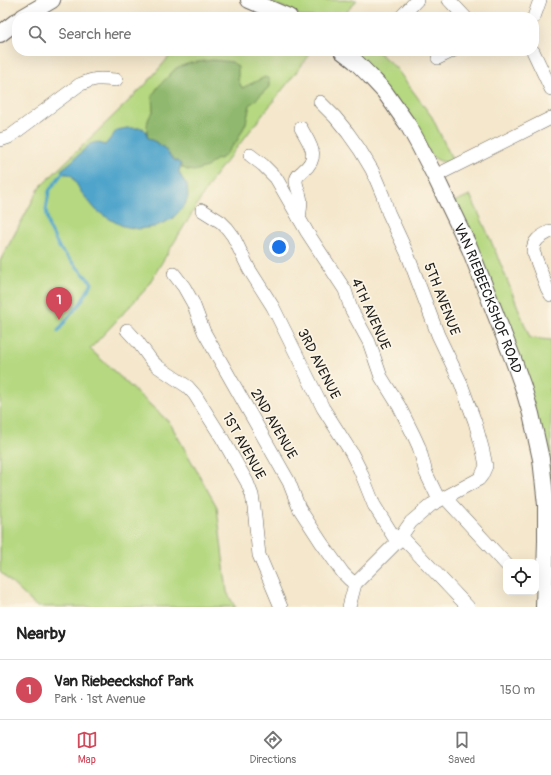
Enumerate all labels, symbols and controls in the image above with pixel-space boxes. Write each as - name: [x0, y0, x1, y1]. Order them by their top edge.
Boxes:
- search box: [12, 12, 539, 56]
- icon: search: [26, 23, 48, 45]
- text: Search here: [58, 25, 131, 44]
- street label: VAN RIEBEECKSHOF ROAD: [450, 221, 526, 376]
- your location: [269, 237, 289, 257]
- street label: 5TH AVENUE: [420, 260, 464, 338]
- street label: 4TH AVENUE: [348, 275, 394, 353]
- pin: 1: [46, 287, 72, 320]
- street label: 3RD AVENUE: [294, 326, 344, 402]
- street label: 2ND AVENUE: [247, 386, 301, 462]
- street label: 1ST AVENUE: [219, 410, 269, 482]
- map controls: [503, 559, 539, 595]
- button: locate: [503, 559, 539, 595]
- text: Nearby: [16, 623, 65, 644]
- text: Van Riebeeckshof Park: [54, 672, 193, 691]
- text: 1: [26, 682, 32, 698]
- text: 150 m: [500, 682, 535, 698]
- text: Park · 1st Avenue: [54, 691, 146, 707]
- tab: Map: [76, 729, 98, 766]
- tab: Directions: [250, 729, 296, 766]
- tab: Saved: [448, 729, 475, 766]

